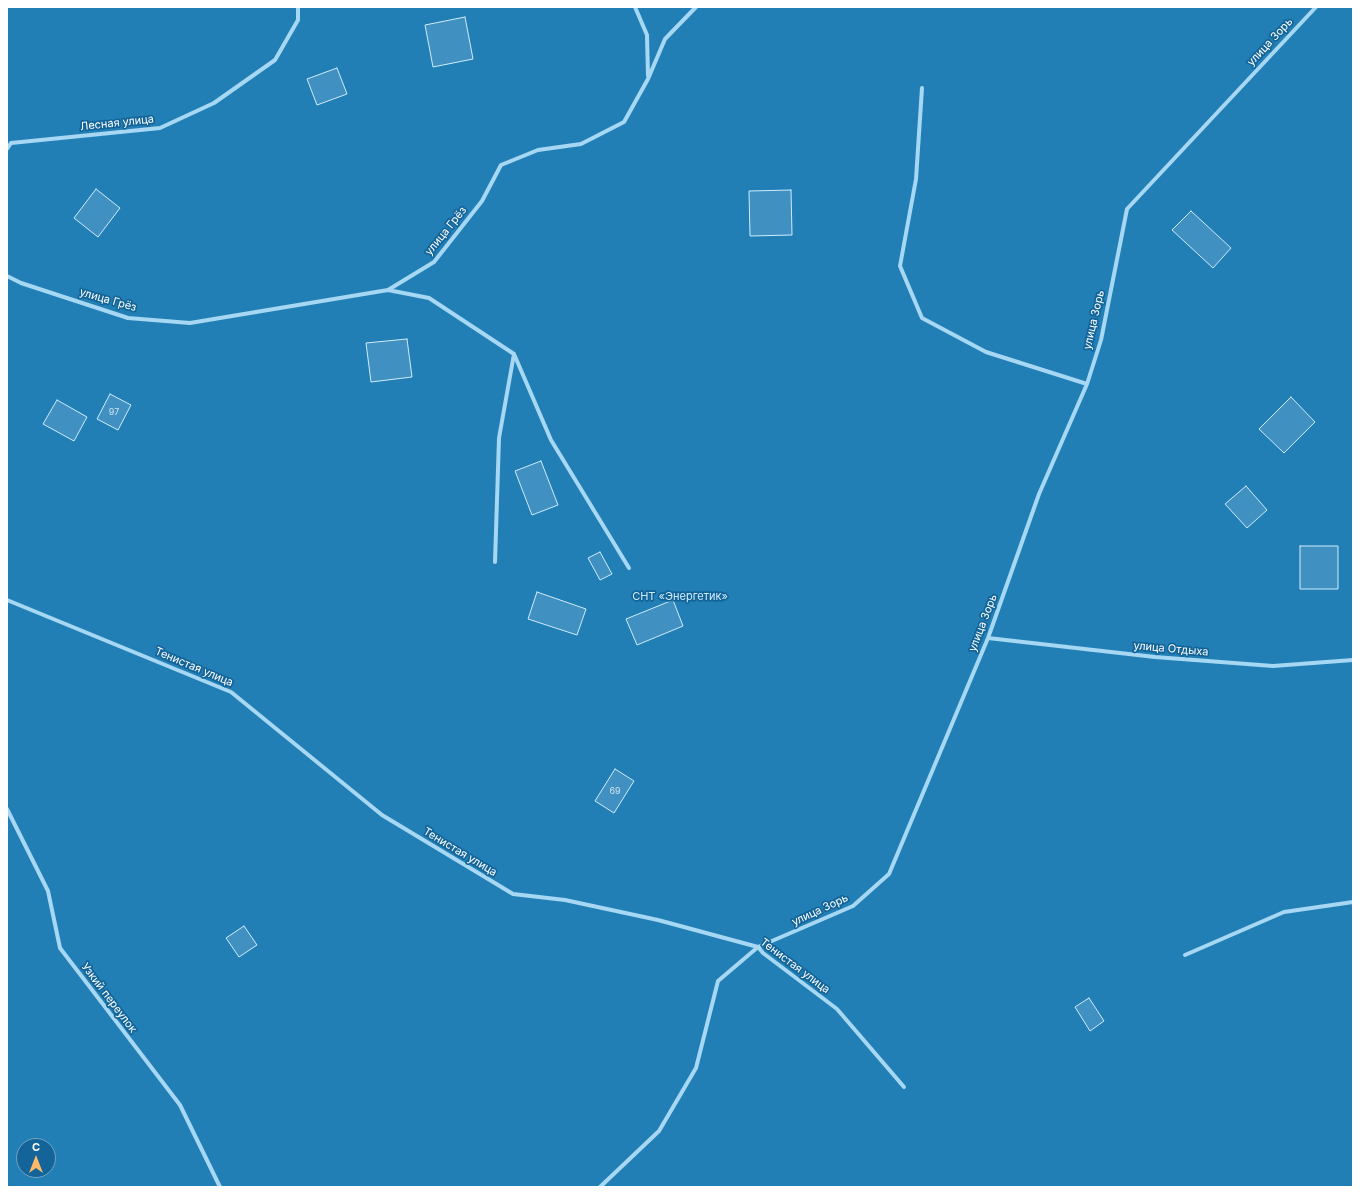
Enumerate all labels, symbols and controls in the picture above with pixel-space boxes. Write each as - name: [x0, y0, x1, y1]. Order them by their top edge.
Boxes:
- street label: улица Зорь: [1245, 15, 1295, 69]
- street label: Лесная улица: [79, 113, 155, 133]
- street label: улица Грёз: [422, 204, 470, 258]
- street label: улица Грёз: [78, 286, 138, 314]
- street label: улица Зорь: [1081, 289, 1107, 351]
- house number: 97: [109, 407, 119, 417]
- park label: СНТ «Энергетик»: [632, 590, 728, 604]
- street label: улица Зорь: [966, 592, 1000, 654]
- street label: улица Отдыха: [1133, 639, 1209, 659]
- street label: Тенистая улица: [153, 645, 235, 689]
- house number: 69: [609, 786, 621, 796]
- street label: Тенистая улица: [421, 825, 499, 879]
- street label: улица Зорь: [790, 891, 850, 929]
- street label: Тенистая улица: [758, 936, 832, 996]
- street label: Узкий переулок: [78, 961, 140, 1035]
- north arrow: [16, 1138, 56, 1178]
- text: С: [32, 1140, 40, 1154]

